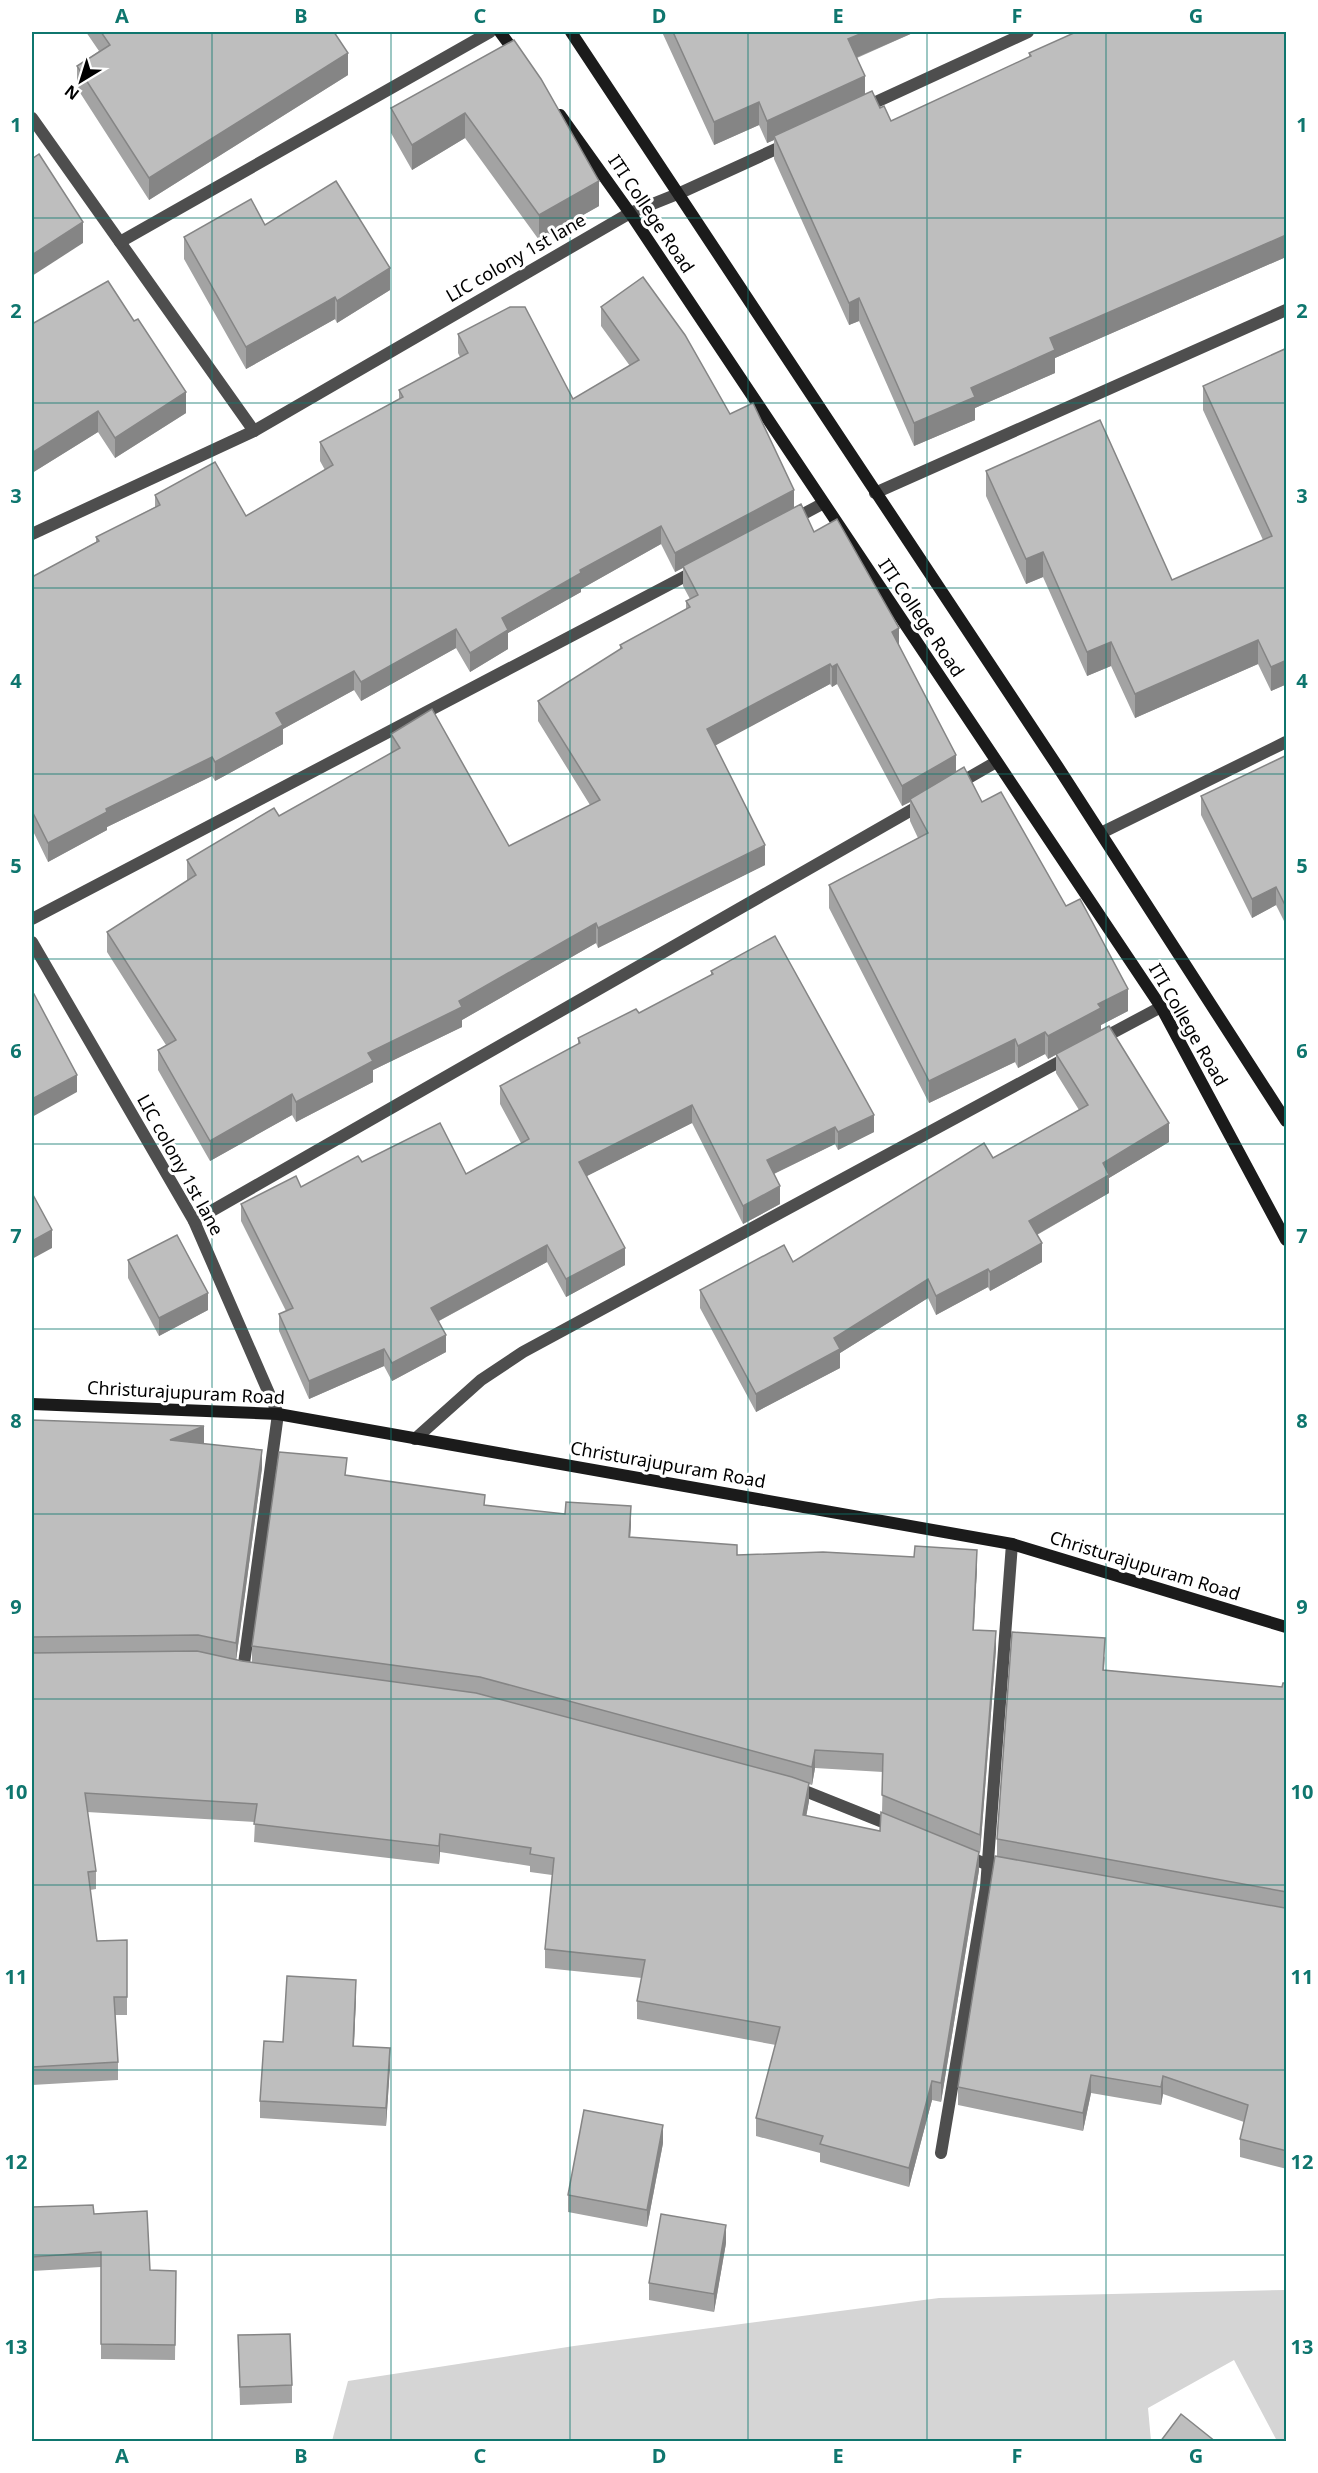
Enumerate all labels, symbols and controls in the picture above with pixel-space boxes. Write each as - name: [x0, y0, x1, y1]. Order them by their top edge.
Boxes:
- text: A: [115, 2, 129, 29]
- text: B: [294, 2, 308, 29]
- text: C: [474, 2, 487, 29]
- text: D: [652, 2, 666, 29]
- text: E: [832, 2, 844, 29]
- text: F: [1012, 2, 1022, 29]
- text: G: [1189, 2, 1203, 29]
- north arrow: [51, 51, 111, 111]
- text: N: [60, 80, 84, 105]
- text: 1: [10, 111, 22, 138]
- text: 1: [1296, 111, 1308, 138]
- street label: ITI College Road: [603, 150, 700, 277]
- street label: LIC colony 1st lane: [441, 207, 590, 307]
- text: 2: [10, 297, 22, 324]
- text: 2: [1296, 297, 1308, 324]
- text: 3: [10, 482, 22, 509]
- text: 3: [1296, 482, 1308, 509]
- street label: ITI College Road: [873, 554, 970, 681]
- text: 4: [10, 667, 22, 694]
- text: 4: [1296, 667, 1308, 694]
- text: 5: [10, 852, 22, 879]
- text: 5: [1296, 852, 1308, 879]
- street label: ITI College Road: [1144, 959, 1234, 1090]
- text: 6: [10, 1037, 22, 1064]
- text: 6: [1296, 1037, 1308, 1064]
- street label: LIC colony 1st lane: [132, 1090, 230, 1239]
- text: 7: [10, 1222, 22, 1249]
- text: 7: [1296, 1222, 1308, 1249]
- street label: Christurajupuram Road: [87, 1375, 285, 1409]
- text: 8: [10, 1407, 22, 1434]
- text: 8: [1296, 1407, 1308, 1434]
- street label: Christurajupuram Road: [569, 1435, 768, 1493]
- street label: Christurajupuram Road: [1047, 1525, 1243, 1605]
- text: 9: [10, 1593, 22, 1620]
- text: 9: [1296, 1593, 1308, 1620]
- text: 10: [5, 1778, 27, 1805]
- text: 10: [1291, 1778, 1313, 1805]
- text: 11: [5, 1963, 27, 1990]
- text: 11: [1291, 1963, 1313, 1990]
- text: 12: [5, 2148, 27, 2175]
- text: 12: [1291, 2148, 1313, 2175]
- text: 13: [5, 2333, 27, 2360]
- text: 13: [1291, 2333, 1313, 2360]
- text: A: [115, 2442, 129, 2469]
- text: B: [294, 2442, 308, 2469]
- text: C: [474, 2442, 487, 2469]
- text: D: [652, 2442, 666, 2469]
- text: E: [832, 2442, 844, 2469]
- text: F: [1012, 2442, 1022, 2469]
- text: G: [1189, 2442, 1203, 2469]

